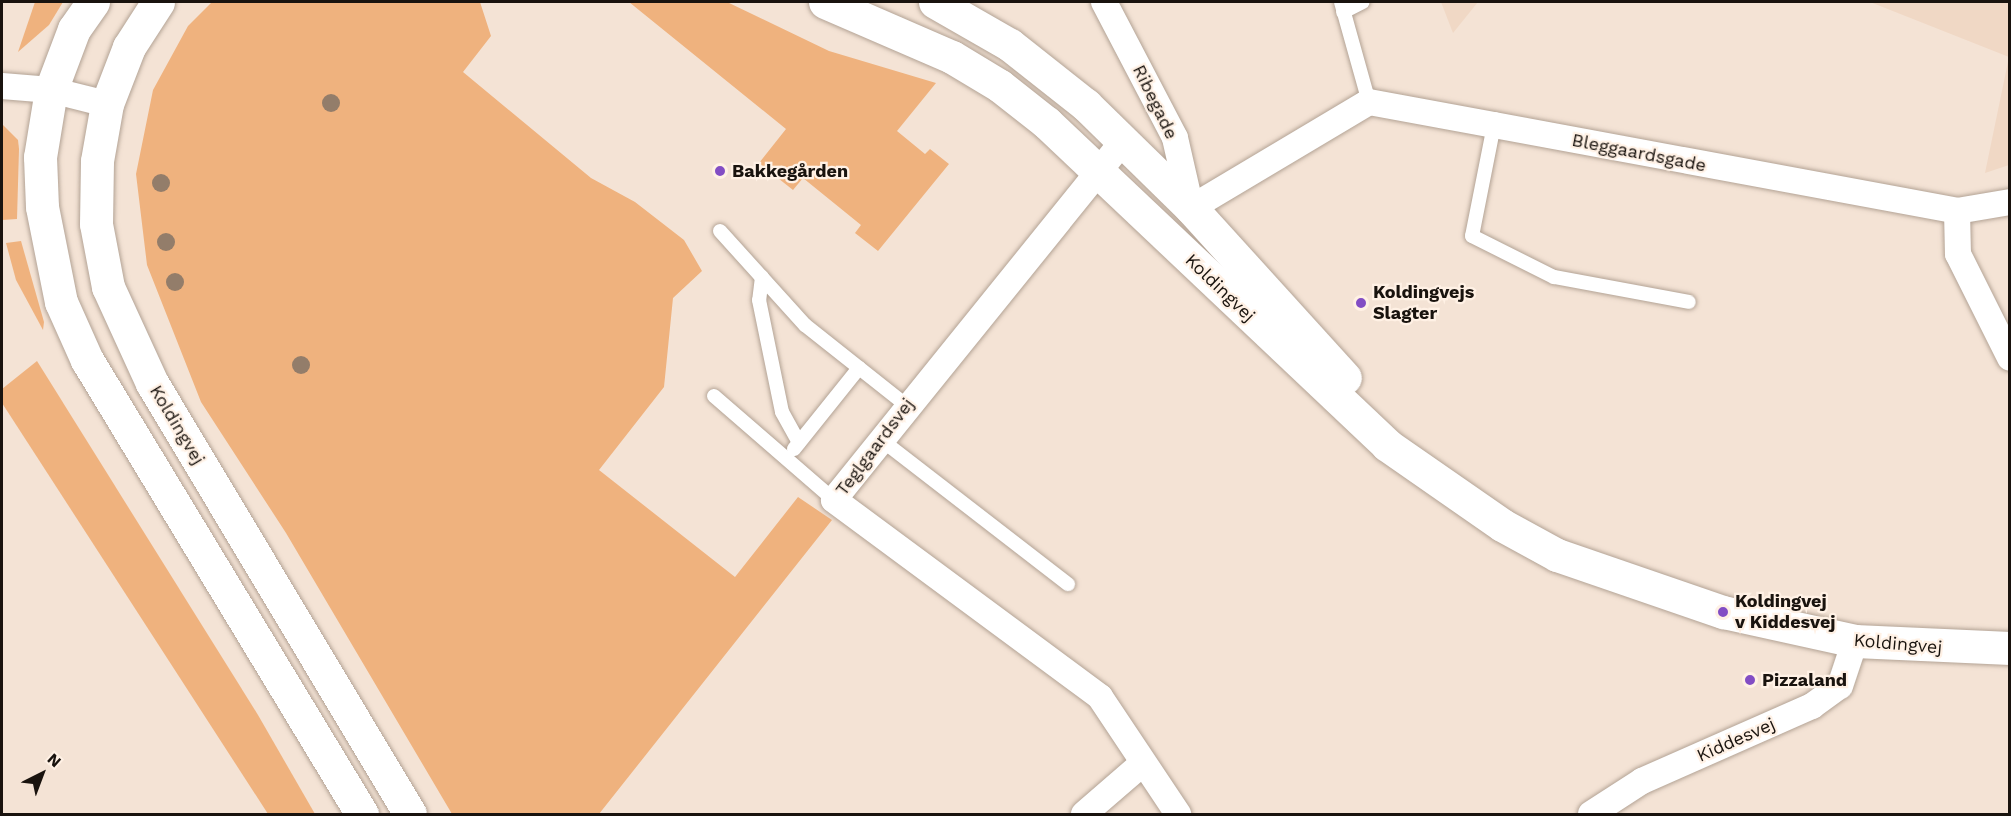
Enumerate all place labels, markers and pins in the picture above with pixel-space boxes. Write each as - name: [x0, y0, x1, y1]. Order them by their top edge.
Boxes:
- place label: Bakkegården: [732, 160, 848, 182]
- marker: Bakkegården: [713, 164, 727, 178]
- place label: Koldingvejs Slagter: [1373, 282, 1474, 324]
- marker: Koldingvejs Slagter: [1354, 296, 1368, 310]
- place label: Koldingvej v Kiddesvej: [1735, 591, 1836, 634]
- marker: Koldingvej v Kiddesvej: [1716, 605, 1730, 619]
- place label: Pizzaland: [1762, 669, 1847, 691]
- marker: Pizzaland: [1743, 673, 1757, 687]

